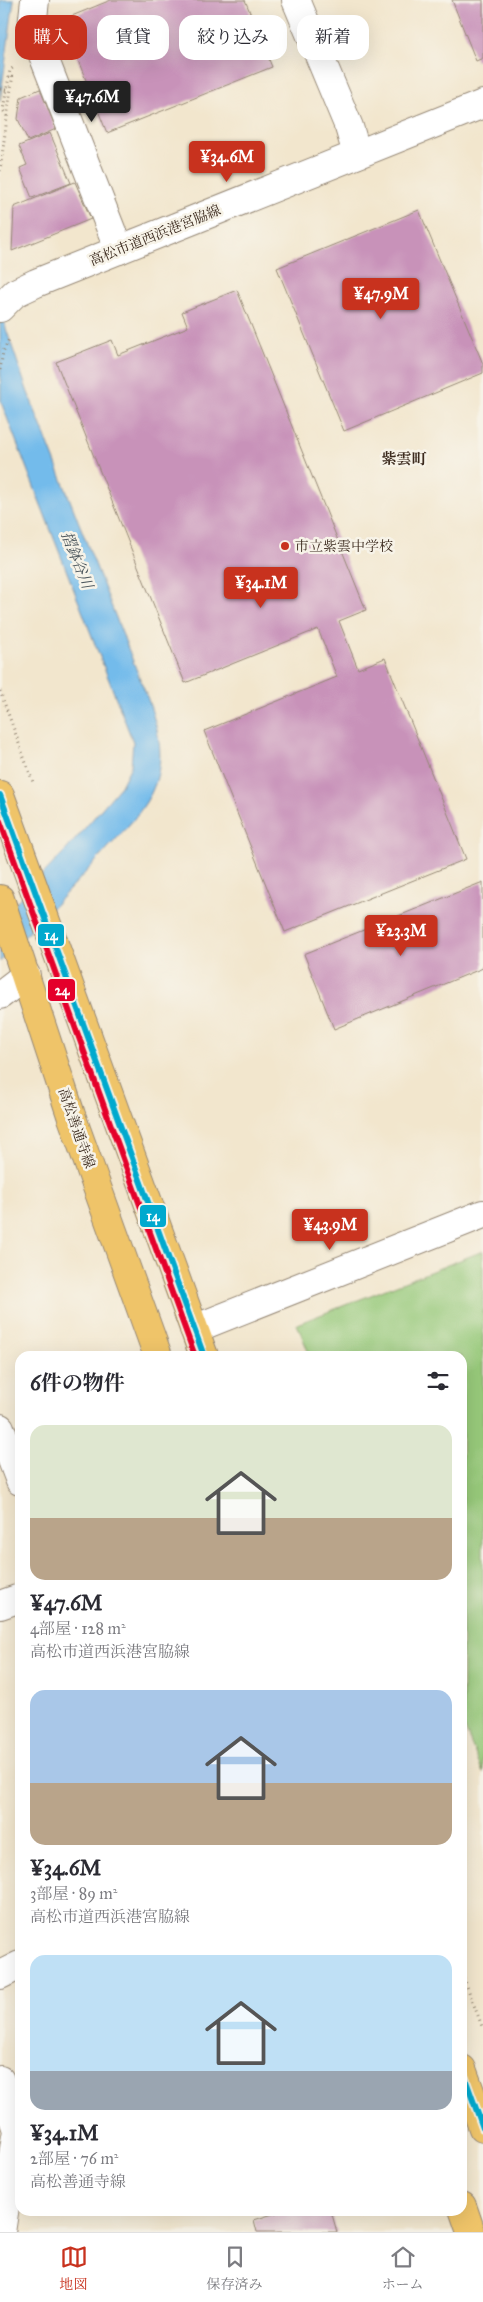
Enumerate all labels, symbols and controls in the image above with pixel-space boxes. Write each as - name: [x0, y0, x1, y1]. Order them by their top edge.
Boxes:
- chip: 購入: [15, 15, 87, 60]
- chip: 賃貸: [97, 15, 169, 60]
- chip: 絞り込み: [179, 15, 287, 60]
- chip: 新着: [297, 15, 369, 60]
- pin: ¥47.6M: [51, 80, 133, 123]
- text: ¥47.6M: [64, 87, 120, 106]
- pin: ¥34.6M: [186, 140, 268, 183]
- text: ¥34.6M: [200, 147, 254, 166]
- street label: 高松市道西浜港宮脇線: [87, 201, 223, 270]
- pin: ¥47.9M: [340, 278, 422, 320]
- text: ¥47.9M: [353, 284, 409, 303]
- district label: 紫雲町: [381, 450, 427, 468]
- water label: 摺鉢谷川: [57, 529, 97, 593]
- place label: 市立紫雲中学校: [295, 538, 393, 555]
- marker: 市立紫雲中学校: [279, 540, 291, 552]
- pin: ¥34.1M: [220, 566, 302, 609]
- text: ¥34.1M: [235, 573, 287, 592]
- pin: ¥23.3M: [360, 914, 442, 957]
- text: ¥23.3M: [375, 921, 427, 940]
- line badge: 14: [37, 923, 65, 947]
- text: 14: [44, 927, 59, 945]
- line badge: 24: [47, 978, 76, 1002]
- text: 24: [55, 982, 71, 1000]
- street label: 高松善通寺線: [55, 1086, 98, 1171]
- line badge: 14: [139, 1204, 167, 1228]
- text: 14: [146, 1208, 161, 1226]
- pin: ¥43.9M: [289, 1208, 371, 1251]
- text: ¥43.9M: [303, 1215, 357, 1234]
- icon: filters: [424, 1367, 452, 1395]
- text: 6件の物件: [30, 1370, 125, 1396]
- icon: home: [196, 1458, 286, 1548]
- text: ¥47.6M: [30, 1590, 102, 1616]
- text: 4部屋 · 128 m²: [30, 1619, 126, 1638]
- text: 高松市道西浜港宮脇線: [30, 1642, 190, 1661]
- icon: home: [196, 1723, 286, 1813]
- text: ¥34.6M: [30, 1855, 101, 1881]
- text: 3部屋 · 89 m²: [30, 1884, 117, 1903]
- text: 高松市道西浜港宮脇線: [30, 1907, 190, 1926]
- icon: home: [196, 1988, 286, 2078]
- text: ¥34.1M: [30, 2120, 99, 2146]
- text: 2部屋 · 76 m²: [30, 2149, 119, 2168]
- text: 高松善通寺線: [30, 2172, 126, 2191]
- tab: 地図: [60, 2243, 88, 2293]
- tab: 保存済み: [207, 2243, 263, 2293]
- tab: ホーム: [382, 2243, 424, 2293]

